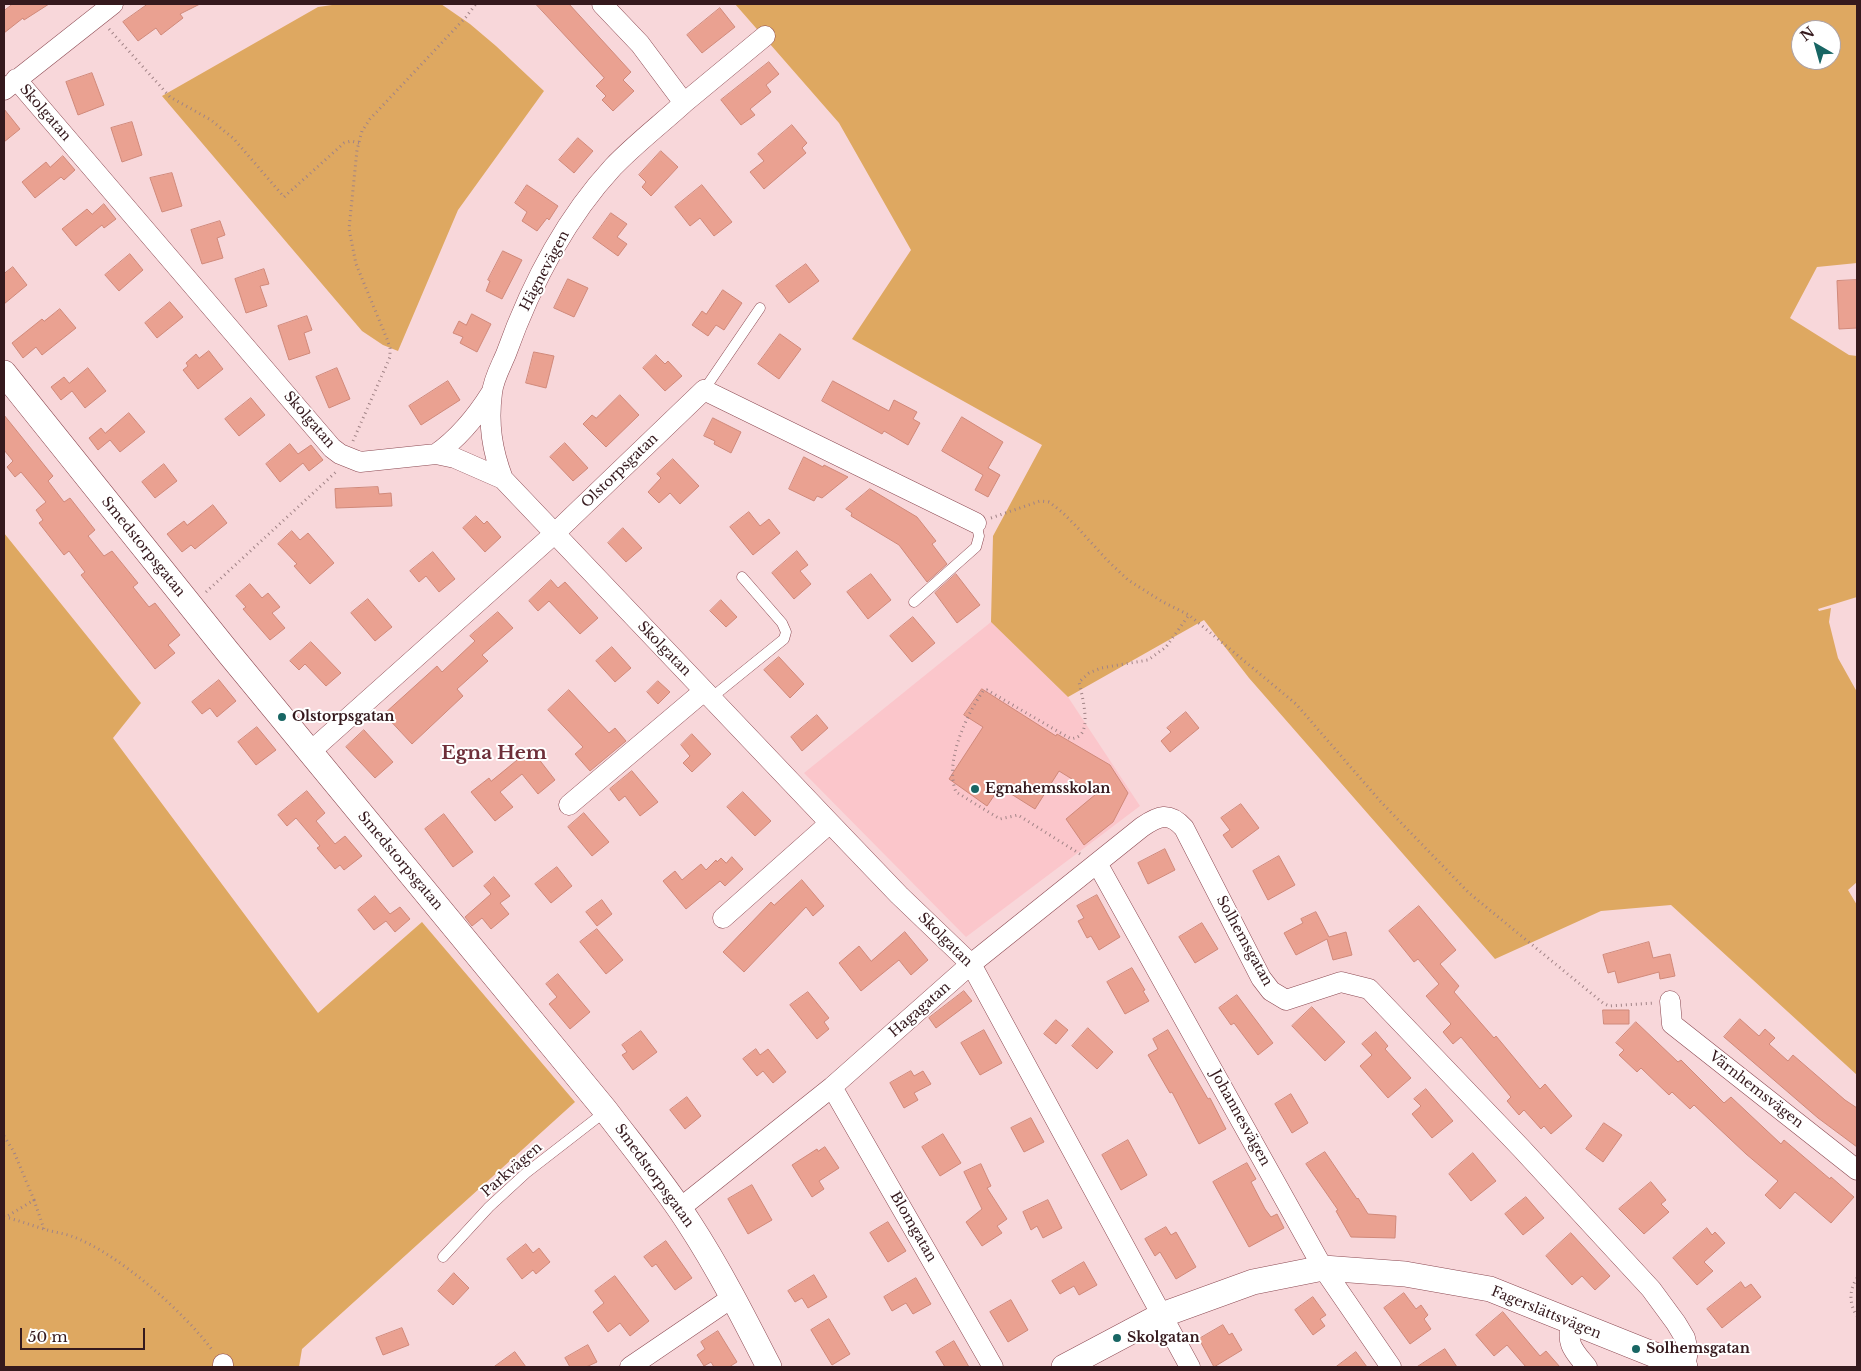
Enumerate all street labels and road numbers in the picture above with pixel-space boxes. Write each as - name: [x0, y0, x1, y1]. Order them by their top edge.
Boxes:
- street label: Skolgatan: [16, 81, 74, 145]
- street label: Hägnevägen: [517, 228, 573, 314]
- street label: Skolgatan: [280, 388, 338, 452]
- street label: Olstorpsgatan: [578, 430, 662, 512]
- street label: Smedstorpsgatan: [98, 494, 188, 600]
- street label: Skolgatan: [634, 618, 694, 680]
- street label: Smedstorpsgatan: [354, 808, 446, 914]
- street label: Solhemsgatan: [1212, 893, 1276, 989]
- street label: Skolgatan: [914, 909, 976, 971]
- street label: Hagagatan: [886, 979, 954, 1041]
- street label: Värnhemsvägen: [1706, 1048, 1806, 1132]
- street label: Johannesvägen: [1207, 1067, 1273, 1169]
- street label: Smedstorpsgatan: [611, 1121, 697, 1231]
- street label: Parkvägen: [478, 1139, 546, 1201]
- street label: Blomgatan: [886, 1189, 940, 1265]
- street label: Fagerslättsvägen: [1488, 1283, 1604, 1343]

